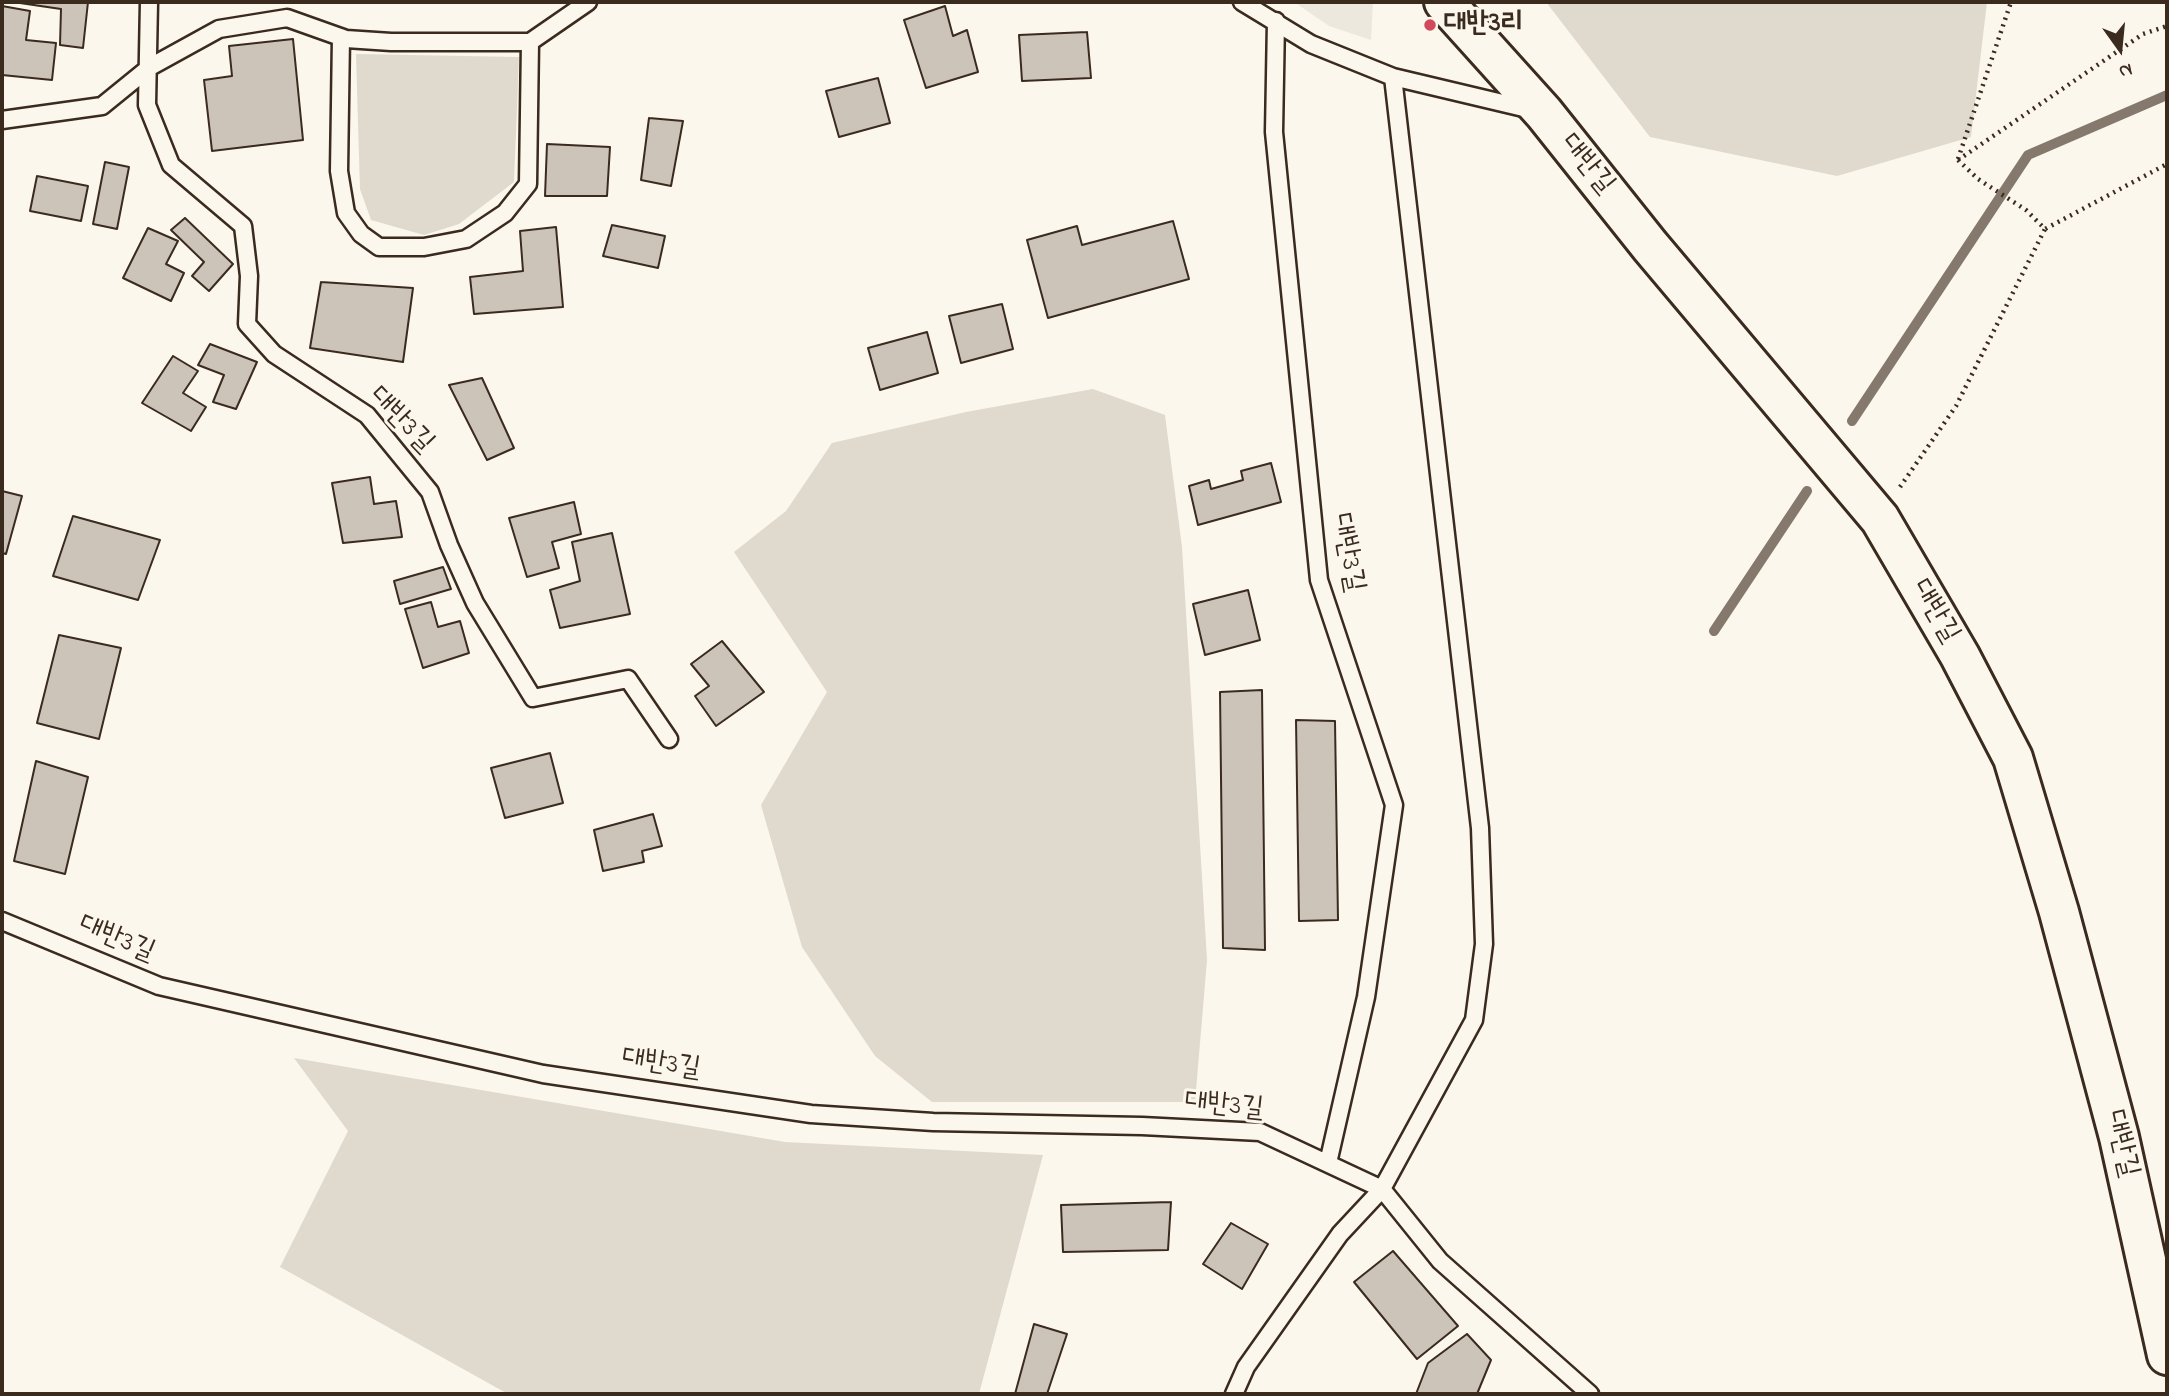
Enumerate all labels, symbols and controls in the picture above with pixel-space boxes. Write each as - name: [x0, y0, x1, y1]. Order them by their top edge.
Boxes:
- place label: 대반3리: [1444, 8, 1523, 42]
- north arrow: [2085, 14, 2155, 84]
- marker: 대반3리: [1422, 17, 1438, 33]
- text: N: [2116, 55, 2135, 84]
- street label: 대반길: [1552, 128, 1620, 202]
- street label: 대반3길: [360, 381, 440, 461]
- street label: 대반3길: [1323, 511, 1369, 595]
- street label: 대반길: [1903, 574, 1965, 650]
- street label: 대반3길: [73, 909, 159, 971]
- street label: 대반3길: [619, 1042, 703, 1088]
- street label: 대반3길: [1183, 1086, 1265, 1128]
- street label: 대반길: [2096, 1107, 2144, 1181]

